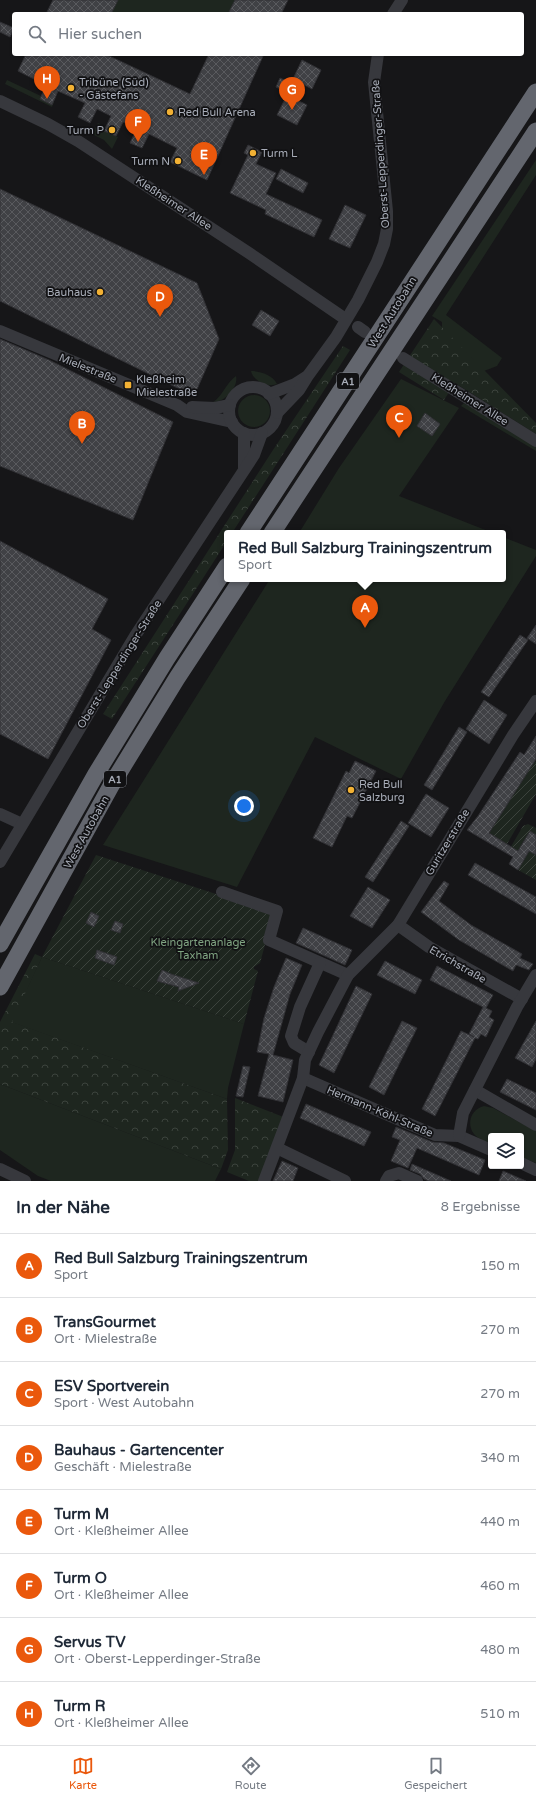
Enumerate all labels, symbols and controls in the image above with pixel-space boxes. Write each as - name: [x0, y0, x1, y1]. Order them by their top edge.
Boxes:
- search box: [12, 12, 524, 56]
- icon: search: [26, 23, 48, 45]
- text: Hier suchen: [58, 25, 142, 43]
- pin: H: [34, 66, 60, 99]
- place label: Tribüne (Süd) - Gästefans: [79, 76, 149, 102]
- pin: G: [279, 77, 305, 110]
- street label: Oberst-Lepperdinger-Straße: [369, 79, 392, 229]
- marker: Tribüne (Süd) - Gästefans: [66, 83, 76, 93]
- place label: Red Bull Arena: [178, 106, 256, 119]
- marker: Red Bull Arena: [165, 107, 175, 117]
- pin: F: [125, 109, 151, 142]
- place label: Turm P: [67, 124, 104, 137]
- marker: Turm P: [107, 125, 117, 135]
- pin: E: [191, 142, 217, 175]
- place label: Turm L: [261, 147, 298, 160]
- marker: Turm L: [248, 148, 258, 158]
- place label: Turm N: [131, 155, 170, 168]
- marker: Turm N: [173, 156, 183, 166]
- street label: Kleßheimer Allee: [133, 174, 214, 233]
- street label: West Autobahn: [365, 274, 419, 350]
- pin: D: [147, 284, 173, 317]
- place label: Bauhaus: [47, 286, 92, 299]
- marker: Bauhaus: [95, 287, 105, 297]
- street label: Mielestraße: [57, 351, 119, 386]
- street label: Kleßheimer Allee: [429, 371, 511, 428]
- place label: Kleßheim Mielestraße: [136, 373, 197, 399]
- road number: A1: [337, 373, 359, 389]
- marker: Kleßheim Mielestraße: [123, 380, 133, 390]
- pin: C: [386, 405, 412, 438]
- pin: B: [69, 411, 95, 444]
- popup: [224, 530, 506, 582]
- text: Red Bull Salzburg Trainingszentrum: [238, 539, 492, 557]
- text: Sport: [238, 557, 272, 573]
- pin: A: [352, 595, 378, 628]
- street label: Oberst-Lepperdinger-Straße: [74, 598, 164, 731]
- road number: A1: [104, 771, 126, 787]
- place label: Red Bull Salzburg: [359, 778, 405, 804]
- marker: Red Bull Salzburg: [346, 785, 356, 795]
- street label: West Autobahn: [61, 794, 112, 871]
- your location: [234, 796, 254, 816]
- street label: Guritzerstraße: [423, 807, 472, 878]
- park label: Kleingartenanlage Taxham: [150, 936, 246, 962]
- street label: Etrichstraße: [427, 943, 488, 986]
- street label: Hermann-Köhl-Straße: [325, 1083, 435, 1140]
- map controls: [488, 1133, 524, 1169]
- button: layers: [488, 1133, 524, 1169]
- text: In der Nähe: [16, 1197, 110, 1218]
- text: 8 Ergebnisse: [441, 1199, 520, 1215]
- text: Red Bull Salzburg Trainingszentrum: [54, 1249, 308, 1267]
- text: A: [24, 1258, 34, 1274]
- text: 150 m: [480, 1258, 520, 1274]
- text: Sport: [54, 1267, 88, 1283]
- text: TransGourmet: [54, 1313, 156, 1331]
- text: B: [24, 1322, 34, 1338]
- text: 270 m: [480, 1322, 520, 1338]
- text: Ort · Mielestraße: [54, 1331, 157, 1347]
- text: ESV Sportverein: [54, 1377, 169, 1395]
- text: C: [24, 1386, 34, 1402]
- text: 270 m: [480, 1386, 520, 1402]
- text: Sport · West Autobahn: [54, 1395, 194, 1411]
- text: Bauhaus - Gartencenter: [54, 1441, 224, 1459]
- text: D: [24, 1450, 34, 1466]
- text: 340 m: [480, 1450, 520, 1466]
- text: Geschäft · Mielestraße: [54, 1459, 192, 1475]
- text: Turm M: [54, 1505, 109, 1523]
- text: E: [25, 1514, 33, 1530]
- text: 440 m: [480, 1514, 520, 1530]
- text: Ort · Kleßheimer Allee: [54, 1523, 189, 1539]
- text: Turm O: [54, 1569, 107, 1587]
- text: F: [25, 1578, 33, 1594]
- text: 460 m: [480, 1578, 520, 1594]
- text: Ort · Kleßheimer Allee: [54, 1587, 189, 1603]
- text: Servus TV: [54, 1633, 126, 1651]
- text: G: [24, 1642, 34, 1658]
- text: 480 m: [480, 1642, 520, 1658]
- text: Ort · Oberst-Lepperdinger-Straße: [54, 1651, 261, 1667]
- text: Turm R: [54, 1697, 105, 1715]
- text: H: [24, 1706, 34, 1722]
- text: 510 m: [480, 1706, 520, 1722]
- text: Ort · Kleßheimer Allee: [54, 1715, 189, 1731]
- tab: Karte: [69, 1755, 97, 1792]
- tab: Route: [235, 1755, 266, 1792]
- tab: Gespeichert: [404, 1755, 467, 1792]

